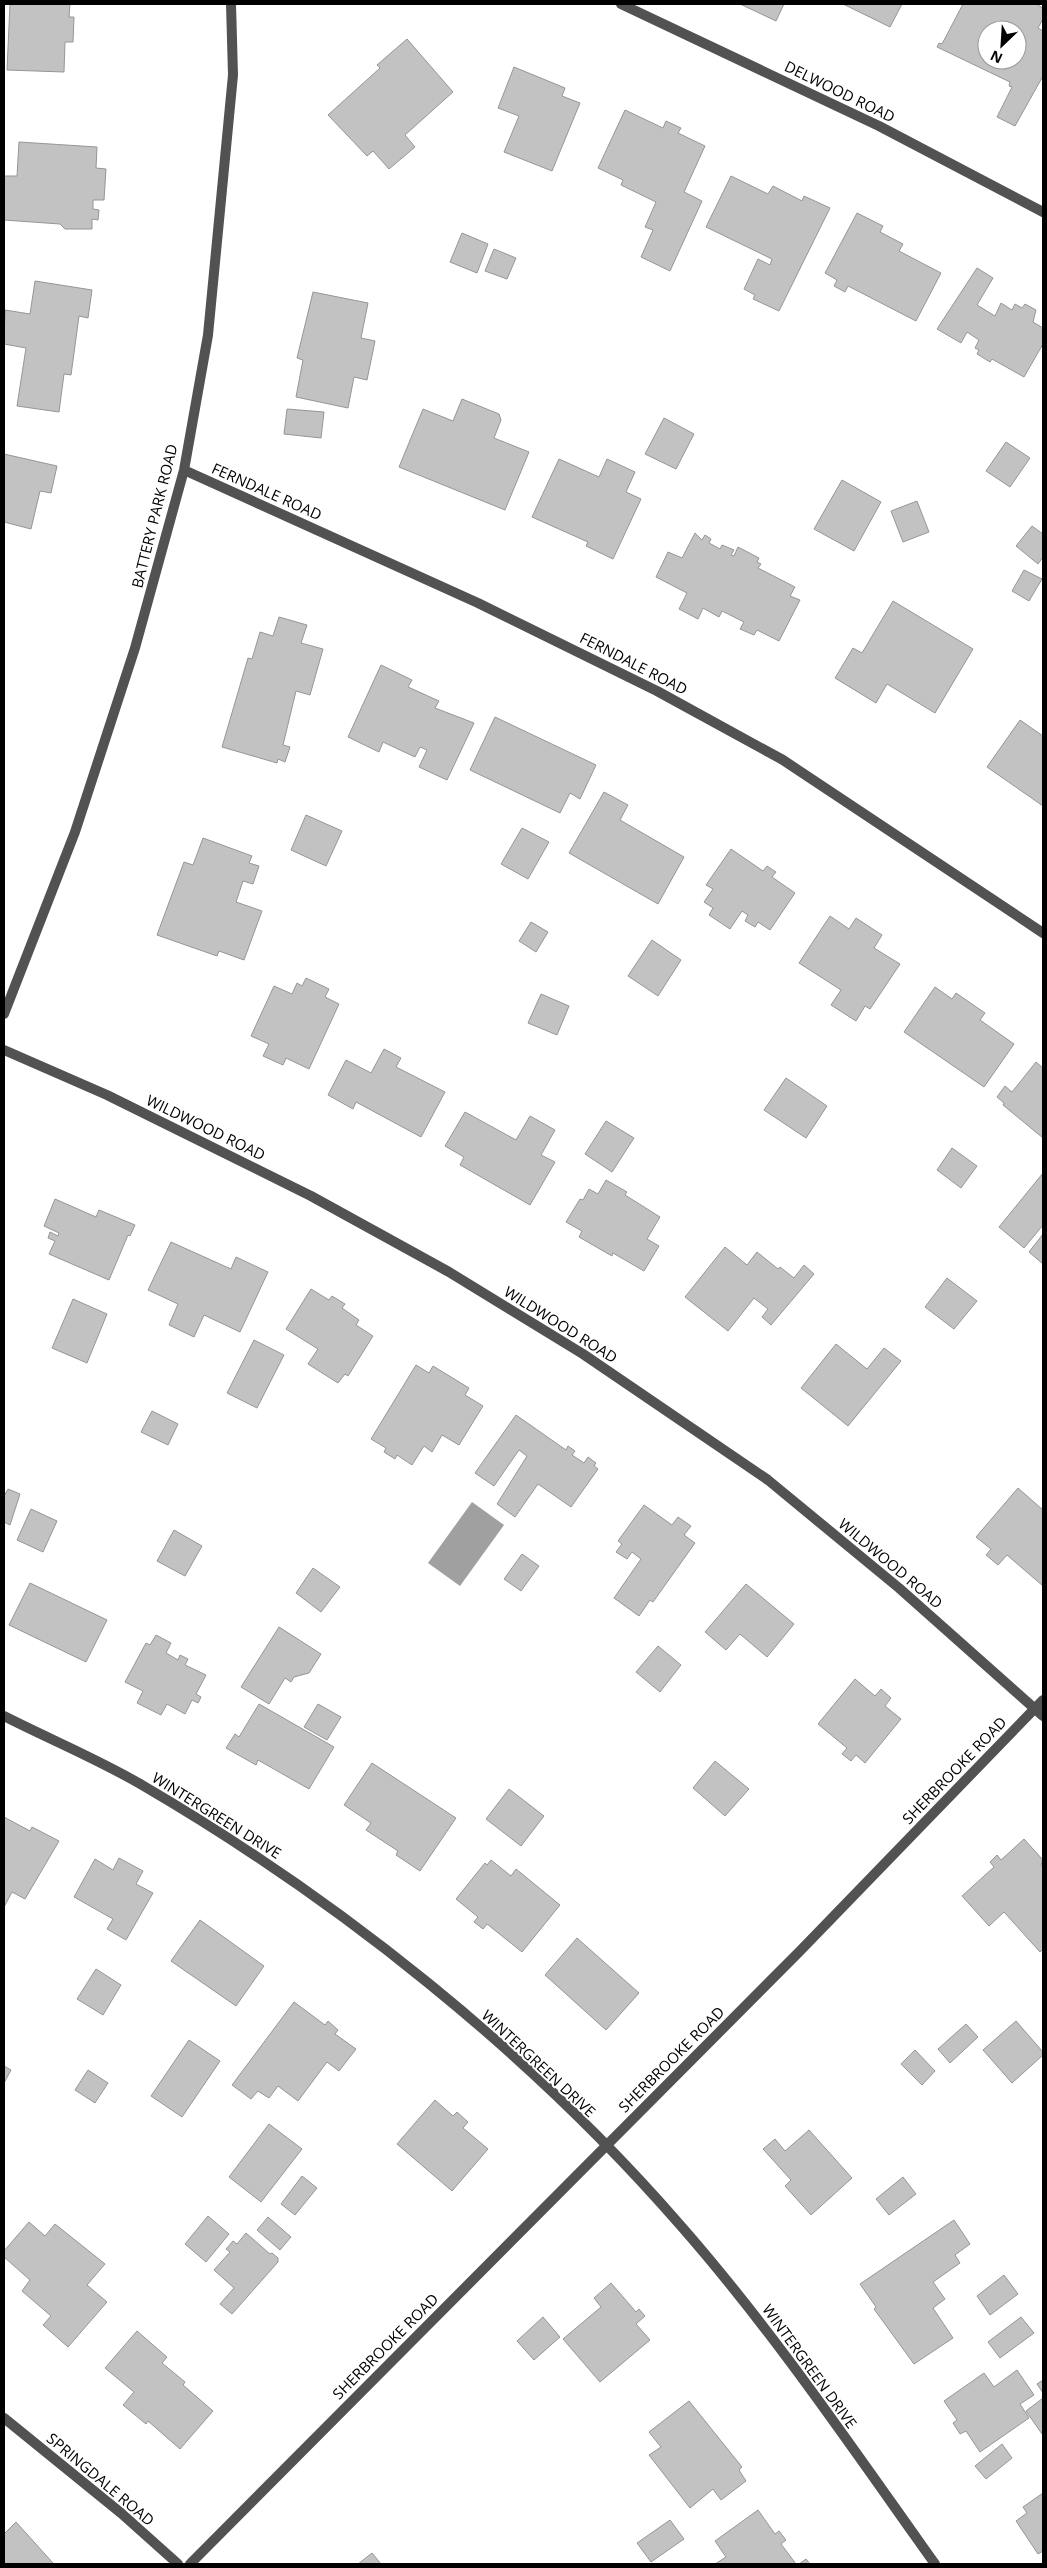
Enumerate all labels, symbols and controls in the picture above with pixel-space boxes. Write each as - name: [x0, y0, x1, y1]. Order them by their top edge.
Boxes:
- north arrow: [977, 20, 1027, 70]
- text: N: [987, 46, 1005, 68]
- street label: DELWOOD ROAD: [782, 56, 898, 126]
- street label: BATTERY PARK ROAD: [126, 442, 182, 590]
- street label: FERNDALE ROAD: [209, 458, 325, 524]
- street label: FERNDALE ROAD: [577, 627, 691, 699]
- street label: WILDWOOD ROAD: [143, 1090, 269, 1164]
- street label: WILDWOOD ROAD: [501, 1281, 621, 1367]
- street label: WILDWOOD ROAD: [835, 1514, 947, 1612]
- street label: SHERBROOKE ROAD: [898, 1712, 1010, 1828]
- street label: WINTERGREEN DRIVE: [149, 1767, 285, 1863]
- street label: SHERBROOKE ROAD: [614, 2002, 728, 2116]
- street label: WINTERGREEN DRIVE: [478, 2005, 600, 2121]
- street label: SHERBROOKE ROAD: [328, 2289, 442, 2403]
- street label: WINTERGREEN DRIVE: [758, 2300, 862, 2432]
- street label: SPRINGDALE ROAD: [43, 2428, 159, 2530]

